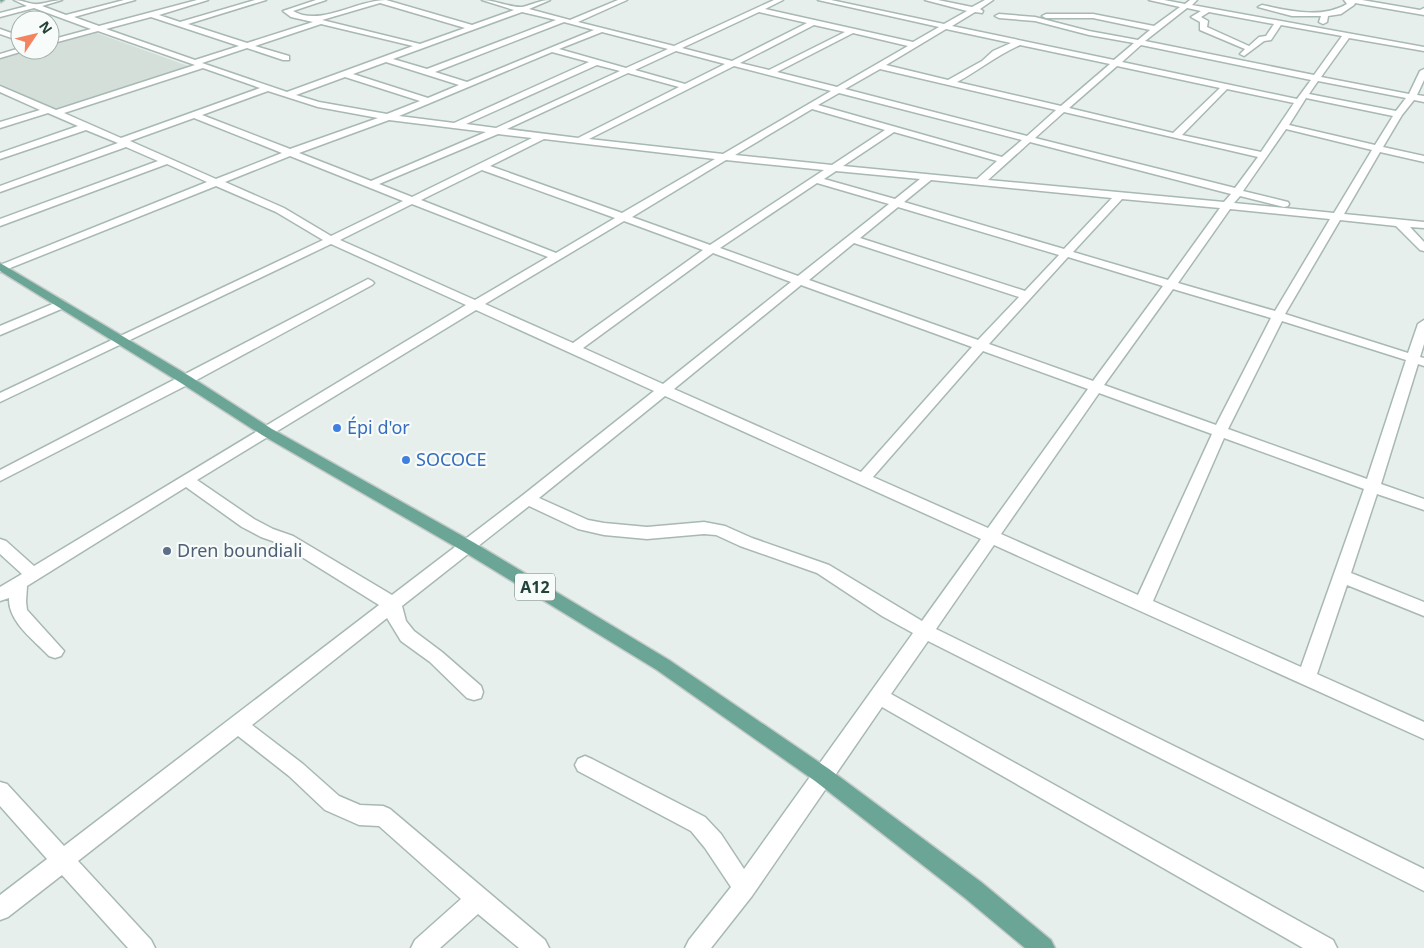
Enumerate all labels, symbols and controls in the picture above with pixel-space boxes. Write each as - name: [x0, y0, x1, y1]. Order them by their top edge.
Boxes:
- north arrow: [10, 10, 60, 60]
- text: N: [35, 17, 57, 37]
- place label: Épi d'or: [347, 415, 410, 439]
- marker: Épi d'or: [331, 422, 343, 434]
- place label: SOCOCE: [416, 447, 486, 471]
- marker: SOCOCE: [400, 454, 412, 466]
- place label: Dren boundiali: [177, 538, 302, 562]
- marker: Dren boundiali: [161, 545, 173, 557]
- road number: A12: [515, 574, 555, 600]

